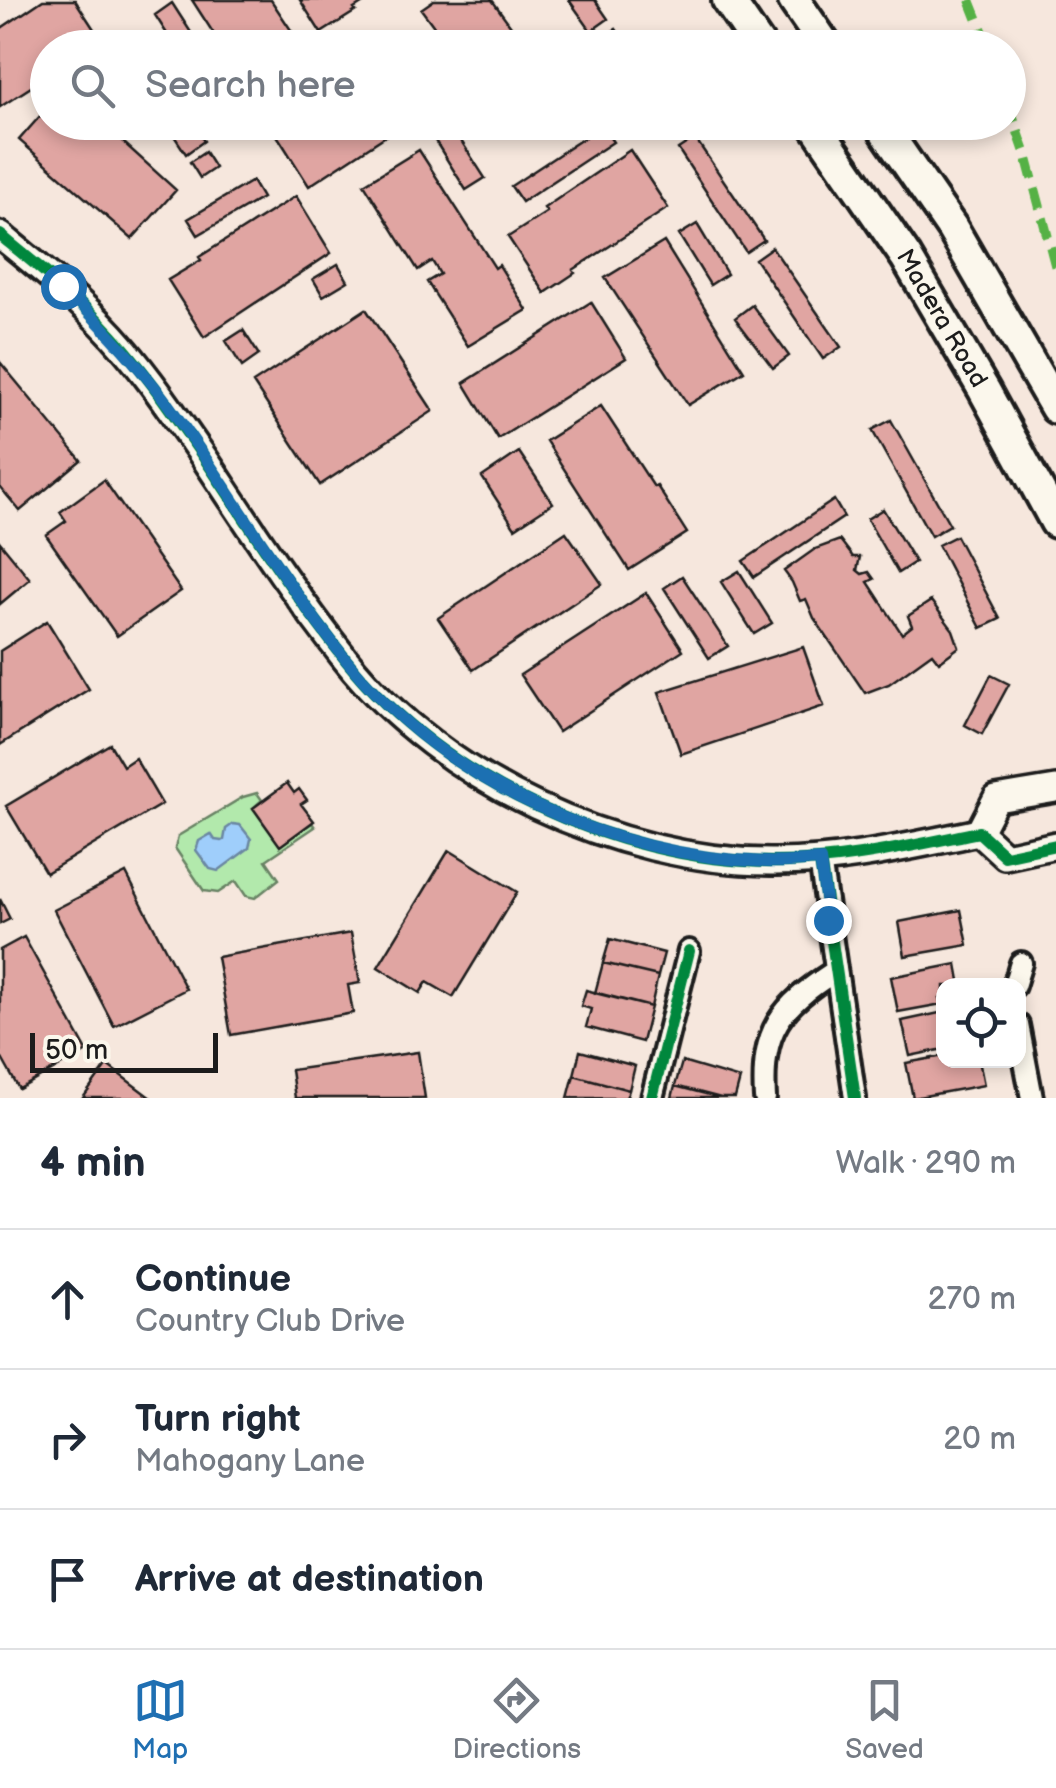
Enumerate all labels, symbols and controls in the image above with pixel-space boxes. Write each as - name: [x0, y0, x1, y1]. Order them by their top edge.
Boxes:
- search box: [30, 30, 1026, 140]
- icon: search: [65, 58, 120, 113]
- text: Search here: [145, 63, 356, 108]
- street label: Madera Road: [889, 244, 994, 393]
- route start: [41, 264, 87, 310]
- route end: [806, 898, 852, 944]
- map controls: [936, 978, 1026, 1068]
- button: locate: [936, 978, 1026, 1068]
- scale bar: [30, 1028, 218, 1072]
- text: 50 m: [45, 1034, 108, 1067]
- text: 4 min: [40, 1138, 146, 1189]
- text: Walk · 290 m: [836, 1144, 1016, 1183]
- text: Continue: [135, 1257, 291, 1302]
- icon: ahead: [40, 1272, 95, 1327]
- text: 270 m: [927, 1280, 1016, 1319]
- text: Country Club Drive: [135, 1302, 405, 1341]
- text: Turn right: [135, 1397, 300, 1442]
- icon: right: [40, 1412, 95, 1467]
- text: 20 m: [943, 1420, 1016, 1459]
- text: Mahogany Lane: [135, 1442, 365, 1481]
- icon: arrive: [40, 1552, 95, 1607]
- text: Arrive at destination: [135, 1557, 484, 1602]
- tab: Map: [132, 1673, 188, 1766]
- tab: Directions: [452, 1673, 581, 1766]
- tab: Saved: [845, 1673, 924, 1766]

